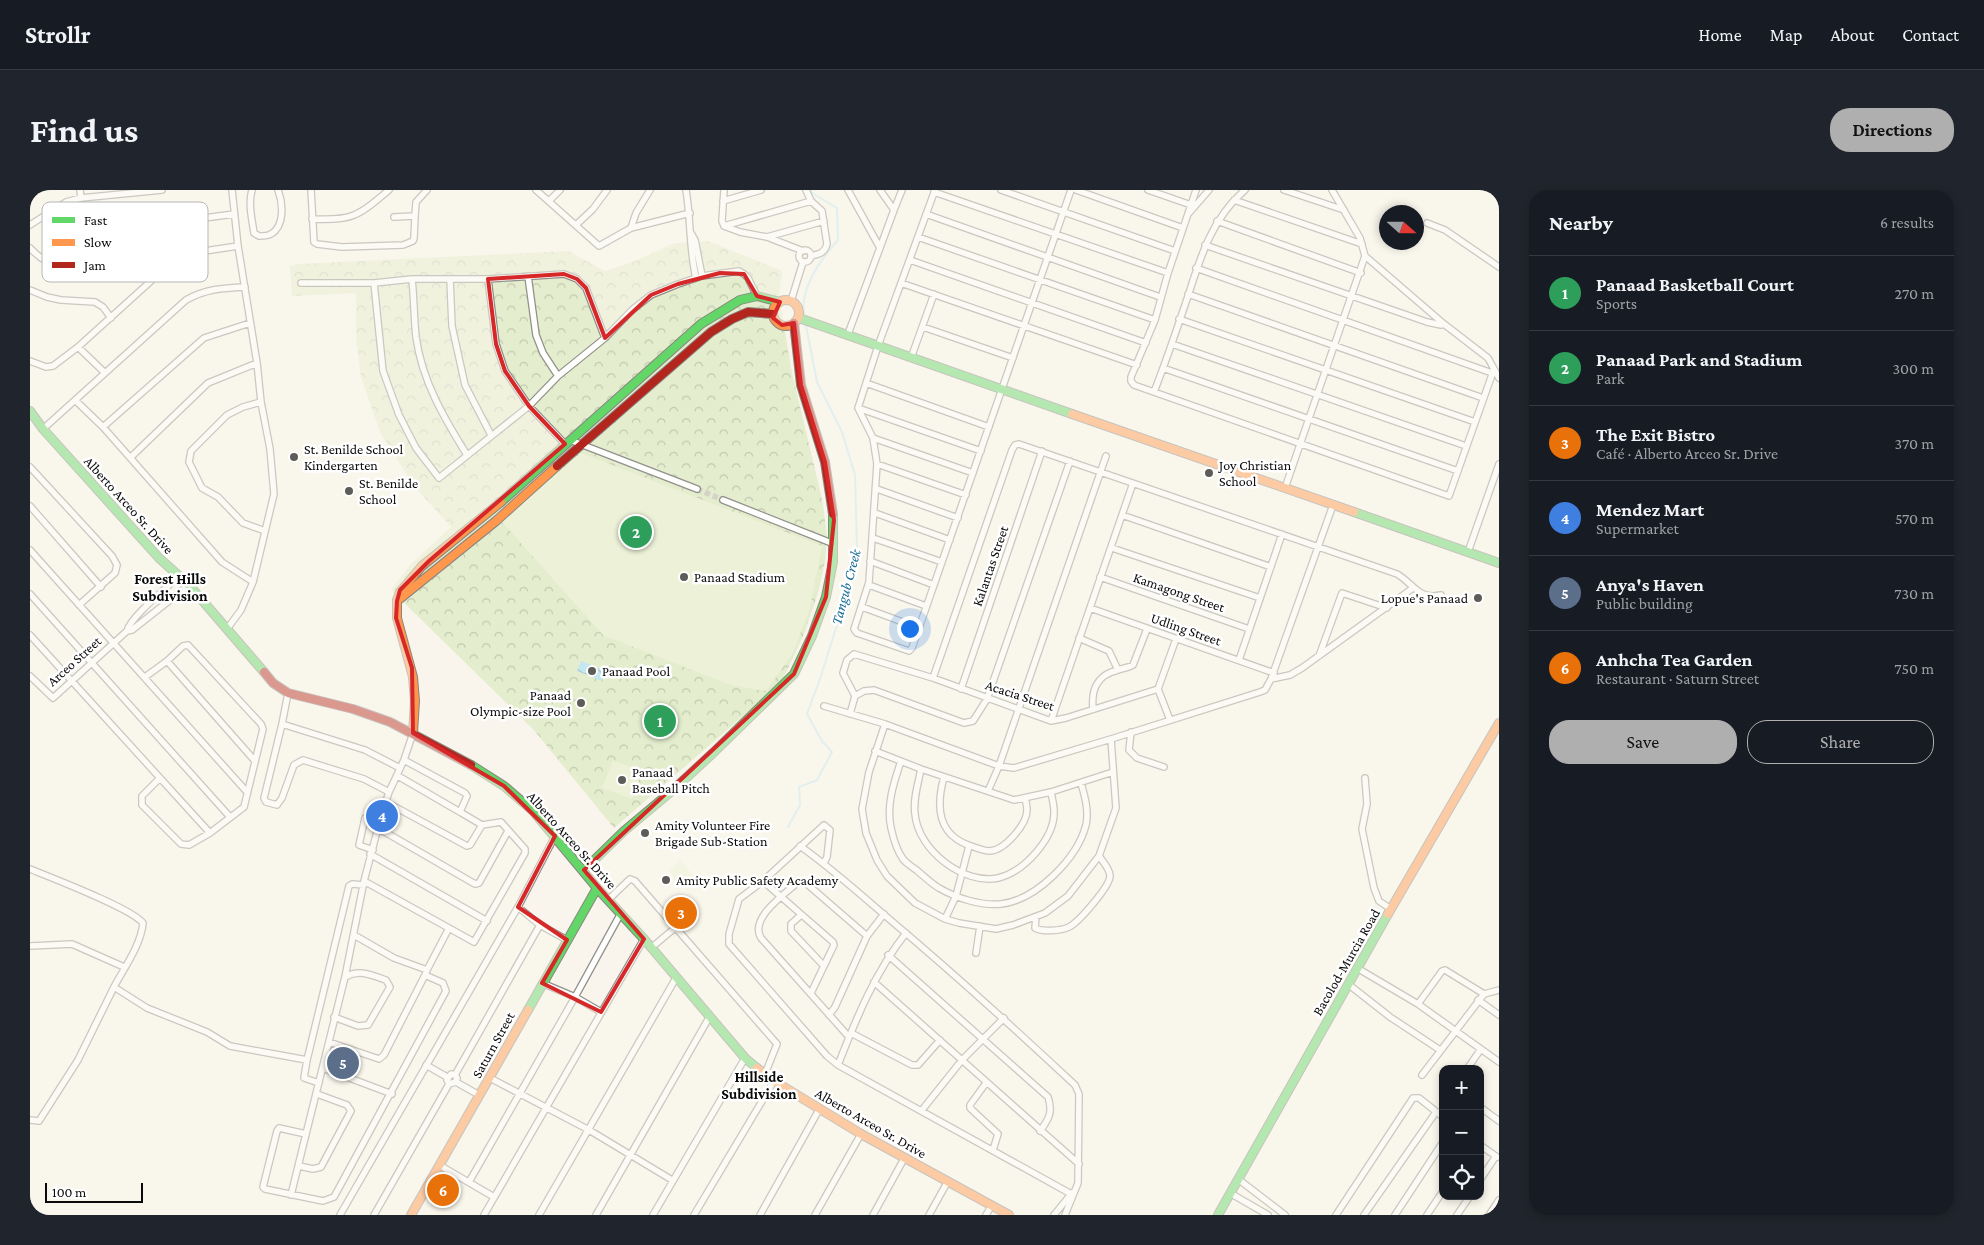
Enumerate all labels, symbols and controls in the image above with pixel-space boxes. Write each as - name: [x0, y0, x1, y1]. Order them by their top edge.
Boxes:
- text: Strollr: [25, 21, 91, 48]
- text: Home: [1699, 25, 1742, 45]
- text: Map: [1770, 25, 1802, 45]
- text: About: [1830, 25, 1874, 45]
- text: Contact: [1902, 25, 1959, 45]
- button: Directions: [1830, 108, 1954, 152]
- text: Find us: [30, 111, 138, 150]
- legend: [42, 202, 208, 282]
- north arrow: [1379, 205, 1424, 250]
- text: Nearby: [1549, 211, 1613, 235]
- text: Fast: [84, 212, 108, 228]
- text: 6 results: [1880, 214, 1934, 231]
- text: Slow: [84, 234, 112, 250]
- text: Jam: [82, 257, 106, 273]
- text: Panaad Basketball Court: [1596, 274, 1794, 295]
- text: 1: [1562, 285, 1568, 302]
- text: 270 m: [1895, 285, 1934, 302]
- text: Sports: [1596, 295, 1637, 312]
- text: Panaad Park and Stadium: [1596, 349, 1802, 370]
- text: 2: [1561, 360, 1569, 377]
- text: 300 m: [1892, 360, 1934, 377]
- text: Park: [1596, 370, 1624, 387]
- text: The Exit Bistro: [1596, 424, 1715, 445]
- text: 3: [1561, 435, 1569, 452]
- text: 370 m: [1895, 435, 1934, 452]
- place label: St. Benilde School Kindergarten: [304, 441, 404, 473]
- text: Café · Alberto Arceo Sr. Drive: [1596, 445, 1778, 462]
- marker: St. Benilde School Kindergarten: [288, 451, 300, 463]
- street label: Alberto Arceo Sr. Drive: [81, 453, 177, 557]
- place label: Joy Christian School: [1217, 457, 1292, 489]
- marker: Joy Christian School: [1203, 467, 1215, 479]
- place label: St. Benilde School: [359, 475, 418, 507]
- marker: St. Benilde School: [343, 485, 355, 497]
- text: Mendez Mart: [1596, 499, 1704, 520]
- text: 4: [1561, 510, 1569, 527]
- text: 570 m: [1895, 510, 1934, 527]
- pin: 2: [620, 513, 652, 551]
- text: Supermarket: [1596, 520, 1679, 537]
- street label: Kalantas Street: [969, 523, 1011, 608]
- water label: Tangub Creek: [828, 546, 865, 627]
- place label: Panaad Stadium: [694, 569, 785, 585]
- street label: Kamagong Street: [1131, 569, 1227, 615]
- district label: Forest Hills Subdivision: [132, 571, 208, 604]
- marker: Panaad Stadium: [678, 571, 690, 583]
- text: Anya's Haven: [1596, 574, 1704, 595]
- text: 5: [1561, 585, 1569, 602]
- text: 730 m: [1894, 585, 1934, 602]
- place label: Lopue's Panaad: [1381, 590, 1469, 606]
- marker: Lopue's Panaad: [1472, 592, 1484, 604]
- text: Public building: [1596, 595, 1693, 612]
- street label: Udling Street: [1149, 609, 1224, 649]
- your location: [897, 616, 923, 642]
- street label: Arceo Street: [44, 632, 104, 689]
- text: Anhcha Tea Garden: [1596, 649, 1752, 670]
- text: 6: [1561, 660, 1569, 677]
- text: 750 m: [1894, 660, 1934, 677]
- place label: Panaad Pool: [602, 663, 670, 679]
- marker: Panaad Pool: [586, 665, 598, 677]
- text: Restaurant · Saturn Street: [1596, 670, 1759, 687]
- street label: Acacia Street: [983, 676, 1057, 714]
- place label: Panaad Olympic-size Pool: [470, 687, 572, 719]
- marker: Panaad Olympic-size Pool: [575, 697, 587, 709]
- pin: 1: [644, 702, 676, 740]
- button: Save: [1549, 720, 1737, 764]
- button: Share: [1747, 720, 1934, 764]
- place label: Panaad Baseball Pitch: [632, 764, 710, 796]
- marker: Panaad Baseball Pitch: [616, 774, 628, 786]
- street label: Alberto Arceo Sr. Drive: [524, 788, 620, 892]
- pin: 4: [366, 797, 398, 835]
- place label: Amity Volunteer Fire Brigade Sub-Station: [655, 817, 770, 849]
- marker: Amity Volunteer Fire Brigade Sub-Station: [639, 827, 651, 839]
- place label: Amity Public Safety Academy: [676, 872, 839, 888]
- marker: Amity Public Safety Academy: [660, 874, 672, 886]
- pin: 3: [665, 894, 697, 932]
- street label: Bacolod-Murcia Road: [1309, 905, 1383, 1018]
- street label: Saturn Street: [468, 1009, 518, 1081]
- pin: 5: [327, 1044, 359, 1082]
- map controls: [1439, 1065, 1484, 1200]
- button: +: [1439, 1065, 1484, 1110]
- district label: Hillside Subdivision: [721, 1069, 797, 1102]
- street label: Alberto Arceo Sr. Drive: [813, 1085, 929, 1161]
- button: −: [1439, 1110, 1484, 1155]
- button: locate: [1439, 1155, 1484, 1200]
- pin: 6: [427, 1171, 459, 1209]
- scale bar: [45, 1180, 142, 1203]
- text: 100 m: [52, 1184, 86, 1200]

